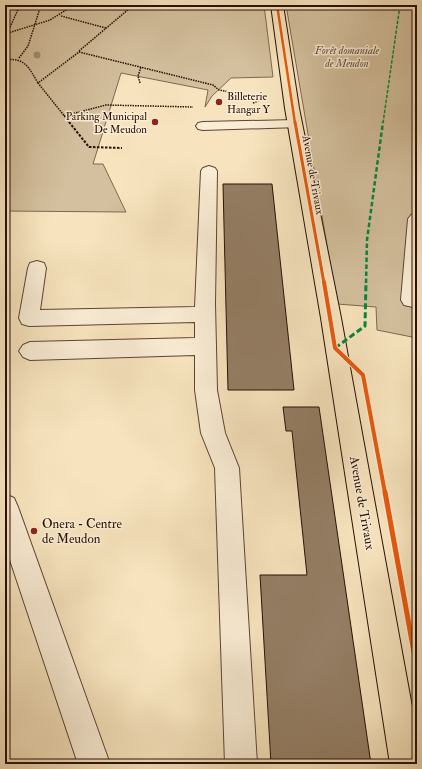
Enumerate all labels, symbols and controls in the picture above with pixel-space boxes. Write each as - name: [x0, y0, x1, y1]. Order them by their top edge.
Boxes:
- park label: Forêt domaniale de Meudon: [314, 44, 380, 70]
- place label: Billeterie Hangar Y: [227, 90, 271, 116]
- marker: Billeterie Hangar Y: [214, 97, 224, 107]
- place label: Parking Municipal De Meudon: [66, 110, 147, 136]
- marker: Parking Municipal De Meudon: [150, 117, 160, 127]
- street label: Avenue de Trivaux: [299, 133, 326, 216]
- street label: Avenue de Trivaux: [346, 454, 378, 551]
- place label: Onera - Centre de Meudon: [42, 516, 122, 547]
- marker: Onera - Centre de Meudon: [29, 526, 39, 536]

